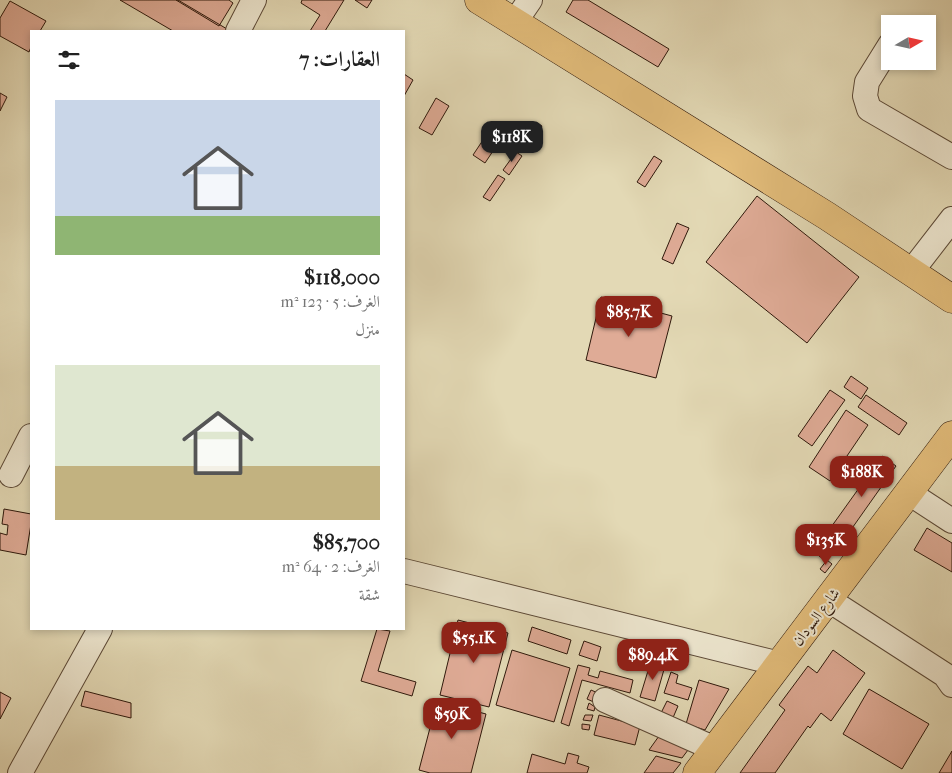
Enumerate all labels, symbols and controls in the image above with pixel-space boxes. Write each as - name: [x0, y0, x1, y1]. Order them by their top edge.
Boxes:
- north arrow: [881, 15, 936, 70]
- map controls: [881, 15, 936, 70]
- icon: filters: [55, 46, 83, 74]
- text: العقارات: 7: [299, 47, 380, 71]
- pin: $118K: [477, 120, 547, 163]
- text: $118K: [492, 127, 532, 146]
- icon: home: [173, 133, 263, 223]
- text: $118,000: [304, 265, 380, 289]
- text: الغرف: 5 · 123 m²: [281, 292, 380, 311]
- pin: $85.7K: [588, 296, 670, 338]
- text: $85.7K: [606, 302, 652, 321]
- text: منزل: [355, 320, 380, 339]
- icon: home: [173, 398, 263, 488]
- pin: $188K: [827, 456, 897, 498]
- text: $188K: [841, 462, 883, 481]
- pin: $135K: [791, 524, 861, 566]
- text: $85,700: [312, 530, 380, 554]
- text: $135K: [806, 530, 846, 549]
- text: الغرف: 2 · 64 m²: [282, 557, 380, 576]
- text: شقة: [359, 585, 380, 604]
- street label: شارع السودان: [789, 585, 847, 652]
- pin: $55.1K: [433, 622, 515, 664]
- text: $55.1K: [453, 628, 495, 647]
- pin: $89.4K: [612, 638, 694, 681]
- text: $89.4K: [628, 645, 678, 664]
- pin: $59K: [422, 698, 482, 740]
- text: $59K: [434, 704, 470, 723]

